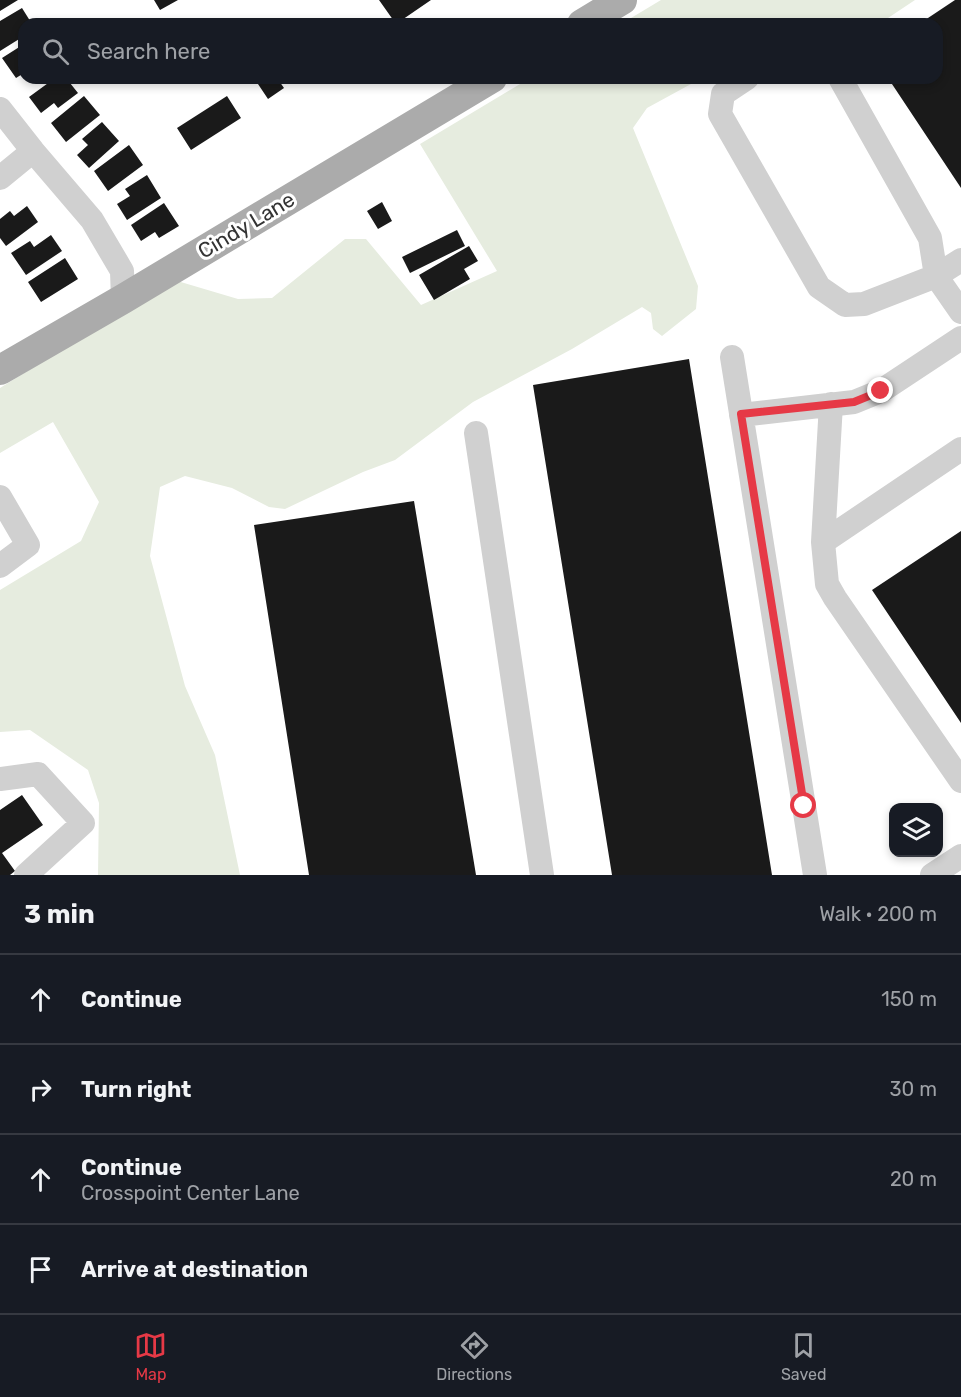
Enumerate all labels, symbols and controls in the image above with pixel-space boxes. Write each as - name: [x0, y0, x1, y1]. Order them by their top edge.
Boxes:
- search box: [18, 18, 943, 84]
- icon: search: [39, 35, 72, 68]
- text: Search here: [87, 38, 210, 65]
- street label: Cindy Lane: [193, 186, 299, 264]
- route end: [867, 377, 893, 403]
- route start: [790, 792, 816, 818]
- map controls: [889, 803, 943, 857]
- button: layers: [889, 803, 943, 857]
- text: 3 min: [24, 899, 95, 930]
- text: Walk · 200 m: [819, 902, 937, 926]
- icon: ahead: [24, 983, 57, 1016]
- text: Continue: [81, 986, 182, 1013]
- text: 150 m: [881, 987, 937, 1011]
- icon: right: [24, 1073, 57, 1106]
- text: Turn right: [81, 1076, 191, 1103]
- text: 30 m: [890, 1077, 937, 1101]
- text: Continue: [81, 1154, 182, 1181]
- icon: ahead: [24, 1163, 57, 1196]
- text: 20 m: [890, 1167, 937, 1191]
- text: Crosspoint Center Lane: [81, 1181, 300, 1205]
- icon: arrive: [24, 1253, 57, 1286]
- text: Arrive at destination: [81, 1256, 308, 1283]
- tab: Map: [134, 1329, 167, 1384]
- tab: Directions: [436, 1329, 512, 1384]
- tab: Saved: [781, 1329, 827, 1384]

